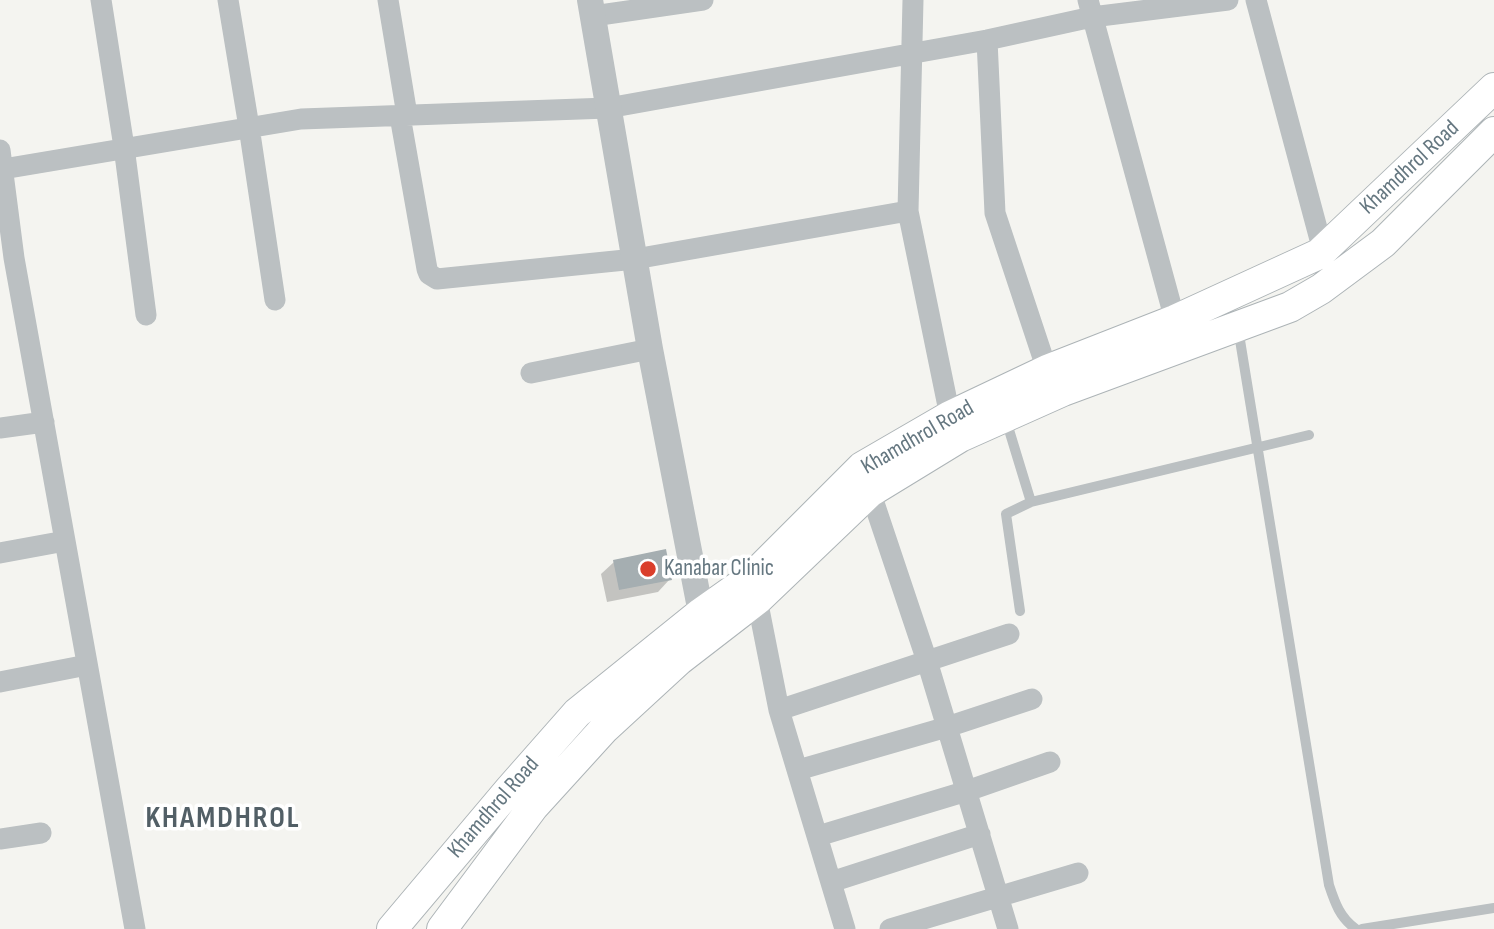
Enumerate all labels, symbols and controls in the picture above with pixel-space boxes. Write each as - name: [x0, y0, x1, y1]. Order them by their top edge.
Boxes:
- street label: Khamdhrol Road: [1355, 115, 1465, 221]
- street label: Khamdhrol Road: [857, 395, 979, 481]
- place label: Kanabar Clinic: [664, 555, 774, 583]
- marker: Kanabar Clinic: [638, 559, 658, 579]
- street label: Khamdhrol Road: [442, 752, 546, 864]
- district label: KHAMDHROL: [147, 801, 299, 837]

